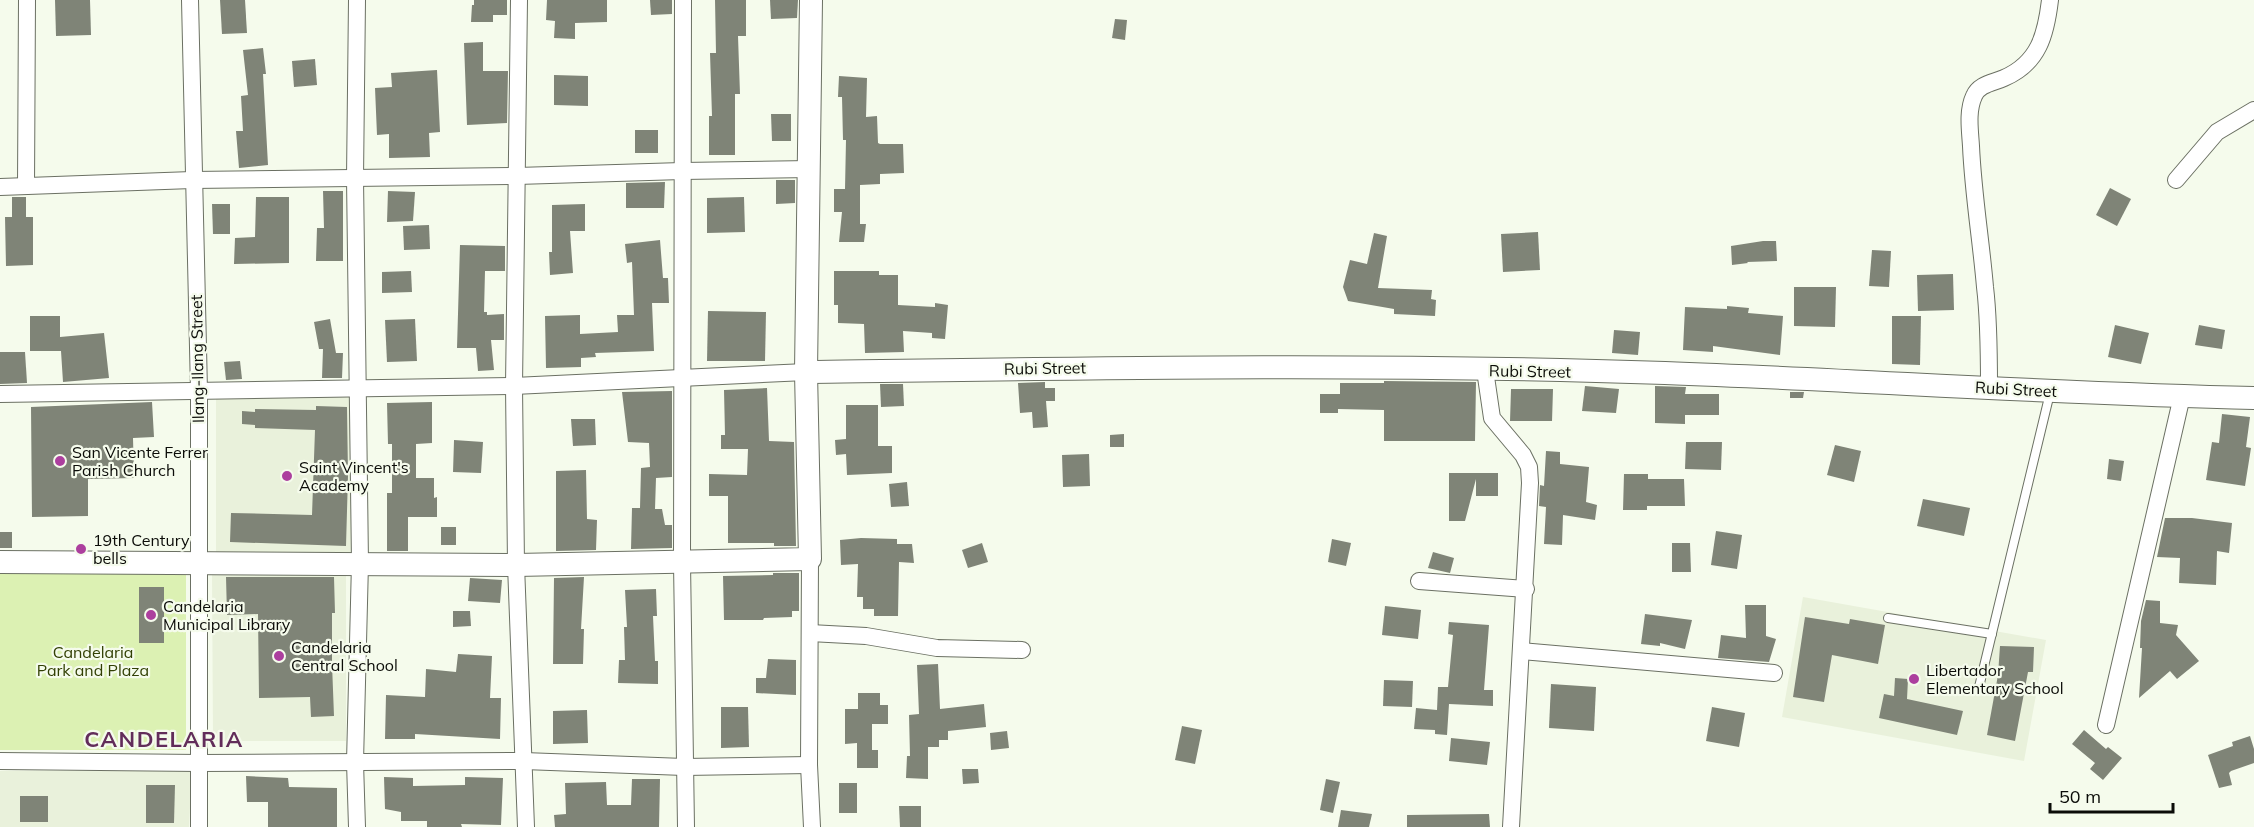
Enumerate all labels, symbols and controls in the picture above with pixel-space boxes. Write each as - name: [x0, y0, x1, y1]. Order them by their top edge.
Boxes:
- street label: Ilang-Ilang Street: [186, 294, 208, 423]
- street label: Rubi Street: [1004, 357, 1087, 379]
- street label: Rubi Street: [1489, 360, 1572, 382]
- street label: Rubi Street: [1974, 377, 2058, 401]
- place label: San Vicente Ferrer Parish Church: [72, 442, 208, 480]
- marker: San Vicente Ferrer Parish Church: [53, 454, 67, 468]
- place label: Saint Vincent's Academy: [299, 457, 409, 495]
- marker: Saint Vincent's Academy: [280, 469, 294, 483]
- place label: 19th Century bells: [93, 530, 190, 568]
- marker: 19th Century bells: [74, 542, 88, 556]
- place label: Candelaria Municipal Library: [163, 596, 291, 634]
- marker: Candelaria Municipal Library: [144, 608, 158, 622]
- place label: Candelaria Central School: [291, 637, 398, 675]
- park label: Candelaria Park and Plaza: [37, 642, 149, 680]
- marker: Candelaria Central School: [272, 649, 286, 663]
- place label: Libertador Elementary School: [1926, 660, 2064, 698]
- marker: Libertador Elementary School: [1907, 672, 1921, 686]
- district label: CANDELARIA: [84, 725, 244, 753]
- scale bar: [2050, 776, 2173, 814]
- text: 50 m: [2059, 785, 2101, 808]

